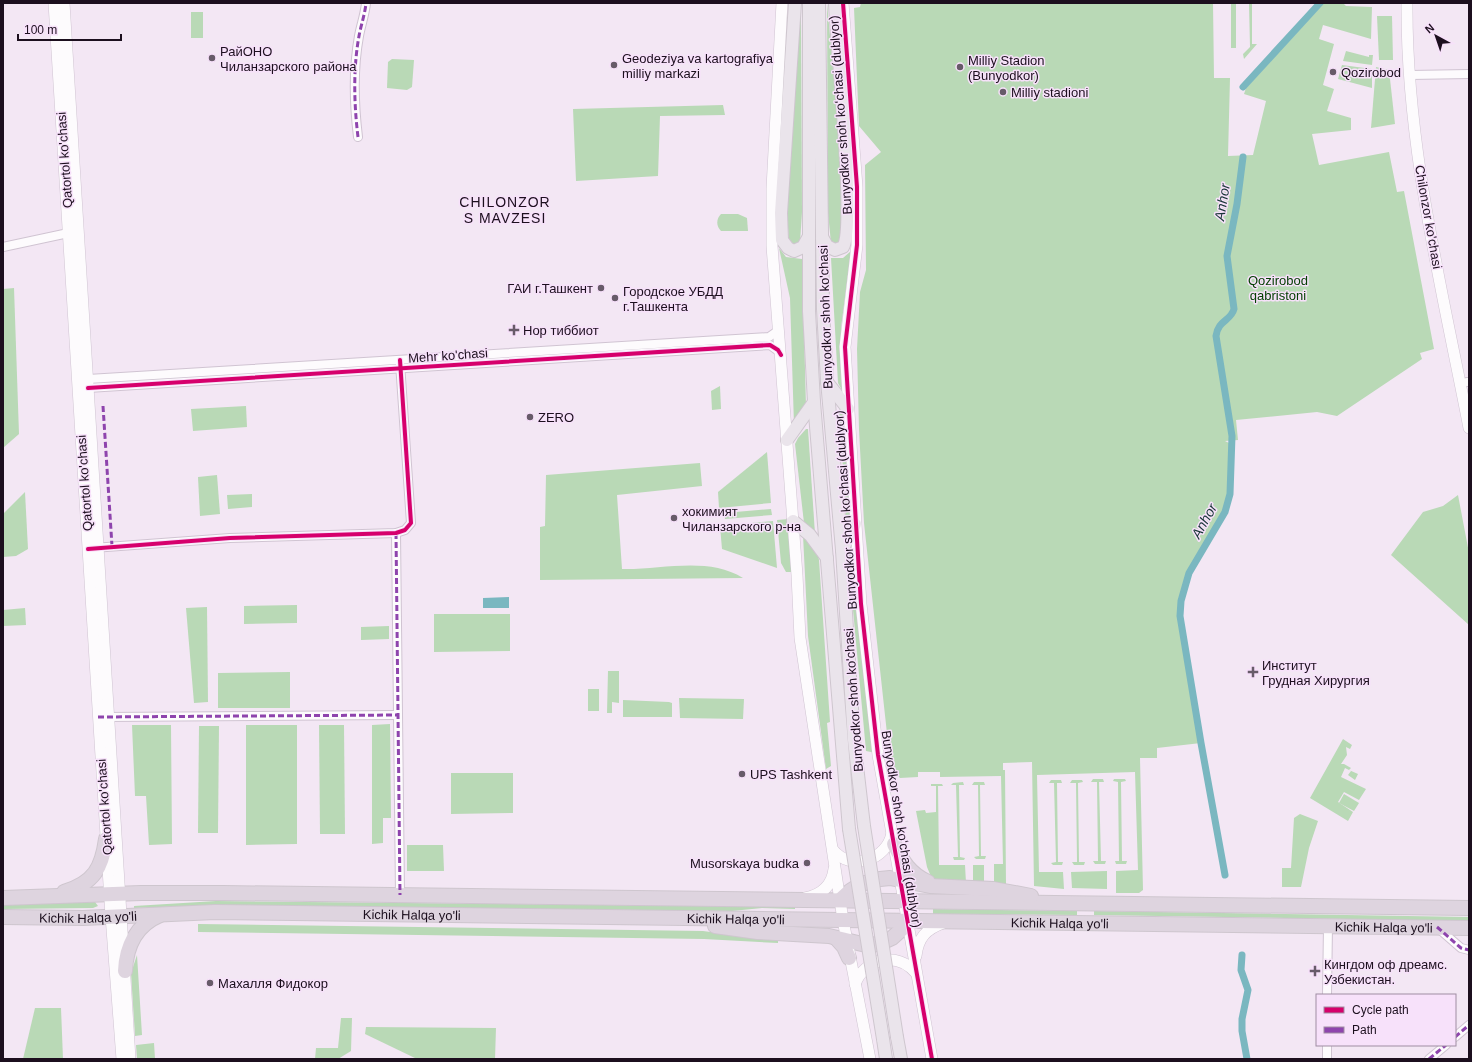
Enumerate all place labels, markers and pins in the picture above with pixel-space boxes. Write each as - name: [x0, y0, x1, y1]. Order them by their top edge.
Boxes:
- place label: РайОНО Чиланзарского района: [220, 44, 357, 74]
- place label: Geodeziya va kartografiya milliy markazi: [622, 51, 774, 81]
- marker: РайОНО Чиланзарского района: [207, 53, 217, 63]
- place label: Milliy Stadion (Bunyodkor): [968, 53, 1045, 83]
- marker: Geodeziya va kartografiya milliy markazi: [609, 60, 619, 70]
- marker: Milliy Stadion (Bunyodkor): [955, 62, 965, 72]
- place label: Qozirobod: [1341, 65, 1401, 80]
- marker: Qozirobod: [1328, 67, 1338, 77]
- place label: Milliy stadioni: [1011, 85, 1088, 100]
- marker: Milliy stadioni: [998, 87, 1008, 97]
- place label: ГАИ г.Ташкент: [507, 281, 593, 296]
- marker: ГАИ г.Ташкент: [596, 283, 606, 293]
- place label: Городское УБДД г.Ташкента: [623, 284, 723, 314]
- marker: Городское УБДД г.Ташкента: [610, 293, 620, 303]
- place label: Нор тиббиот: [523, 323, 599, 338]
- marker: Нор тиббиот: [508, 324, 520, 336]
- place label: ZERO: [538, 410, 574, 425]
- marker: ZERO: [525, 412, 535, 422]
- place label: хокимият Чиланзарского р-на: [682, 504, 802, 534]
- marker: хокимият Чиланзарского р-на: [669, 513, 679, 523]
- place label: Институт Грудная Хирургия: [1262, 658, 1370, 688]
- marker: Институт Грудная Хирургия: [1247, 666, 1259, 678]
- place label: UPS Tashkent: [750, 767, 833, 782]
- marker: UPS Tashkent: [737, 769, 747, 779]
- place label: Musorskaya budka: [690, 856, 800, 871]
- marker: Musorskaya budka: [802, 858, 812, 868]
- place label: Кингдом оф дреамс. Узбекистан.: [1324, 957, 1447, 987]
- marker: Кингдом оф дреамс. Узбекистан.: [1309, 965, 1321, 977]
- place label: Махалля Фидокор: [218, 976, 328, 991]
- marker: Махалля Фидокор: [205, 978, 215, 988]

